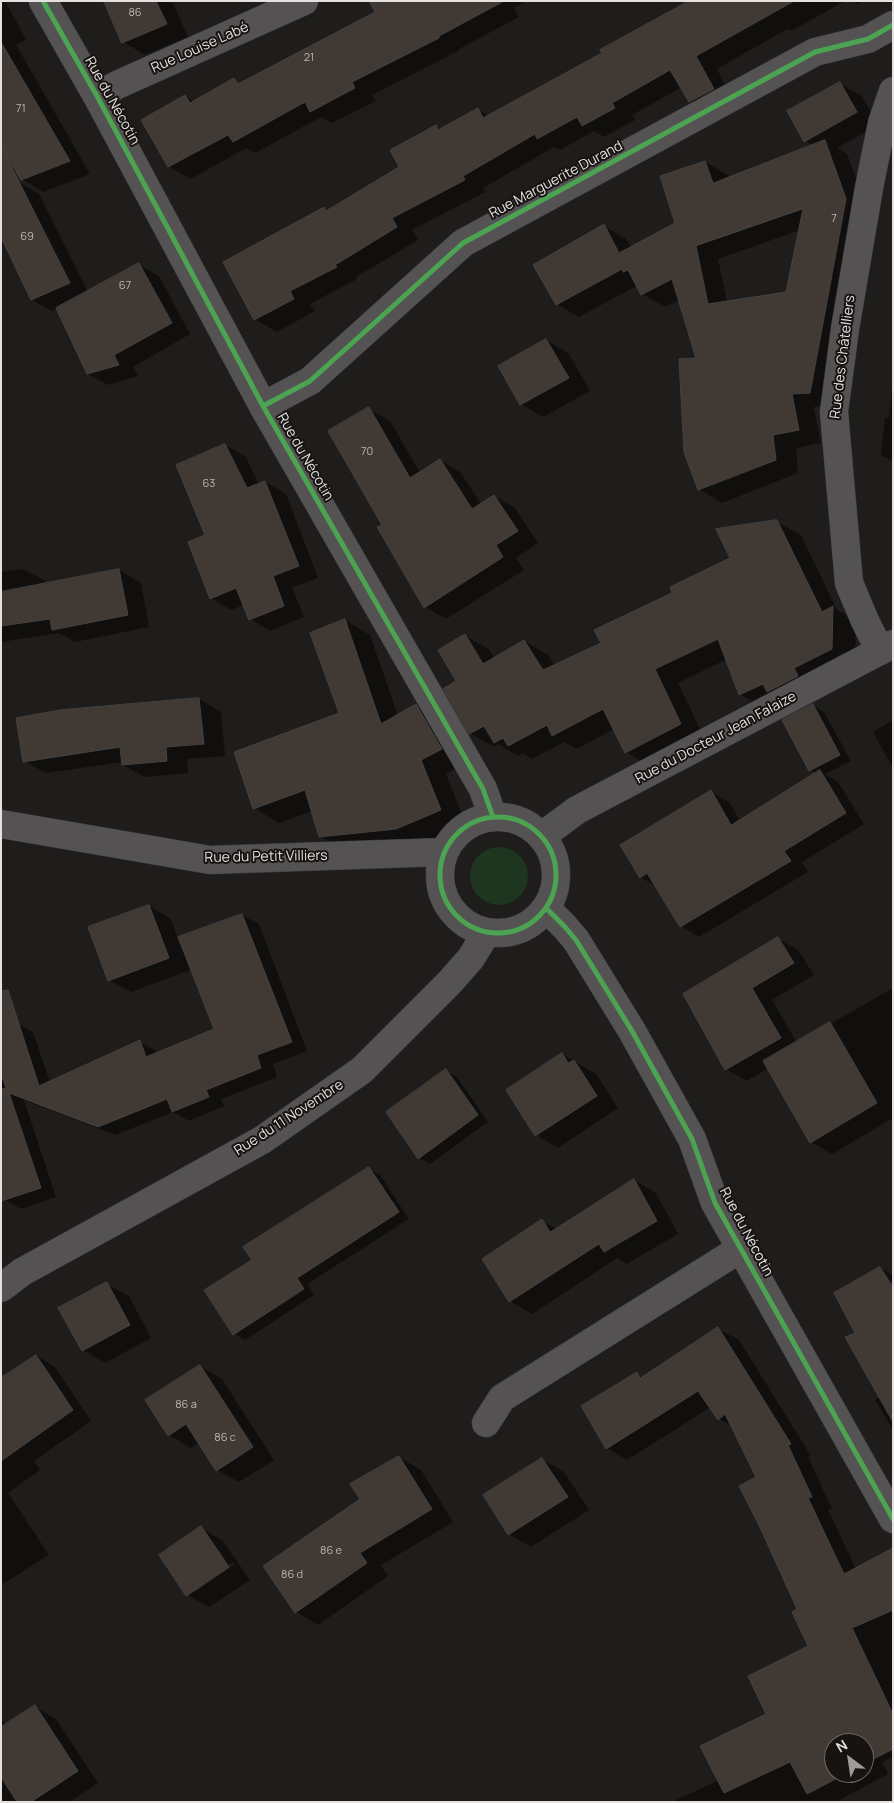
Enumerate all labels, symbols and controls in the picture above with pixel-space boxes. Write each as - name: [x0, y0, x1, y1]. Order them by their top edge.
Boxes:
- house number: 86: [128, 6, 142, 20]
- street label: Rue Louise Labé: [149, 19, 251, 77]
- house number: 21: [304, 51, 314, 65]
- street label: Rue du Nécotin: [81, 54, 143, 148]
- house number: 71: [16, 102, 26, 116]
- street label: Rue Marguerite Durand: [486, 138, 626, 222]
- house number: 7: [831, 212, 837, 226]
- house number: 69: [20, 230, 34, 244]
- house number: 67: [119, 279, 131, 293]
- street label: Rue des Châtelliers: [827, 294, 859, 420]
- street label: Rue du Nécotin: [273, 410, 337, 504]
- house number: 70: [361, 445, 373, 459]
- house number: 63: [203, 477, 215, 491]
- street label: Rue du Docteur Jean Falaize: [633, 688, 799, 788]
- street label: Rue du Petit Villiers: [204, 848, 328, 866]
- street label: Rue du 11 Novembre: [231, 1076, 347, 1160]
- street label: Rue du Nécotin: [716, 1185, 776, 1279]
- house number: 86 a: [175, 1398, 197, 1412]
- house number: 86 c: [214, 1431, 236, 1445]
- house number: 86 e: [320, 1544, 342, 1558]
- house number: 86 d: [281, 1568, 303, 1582]
- north arrow: [824, 1733, 874, 1783]
- text: N: [832, 1735, 851, 1756]

